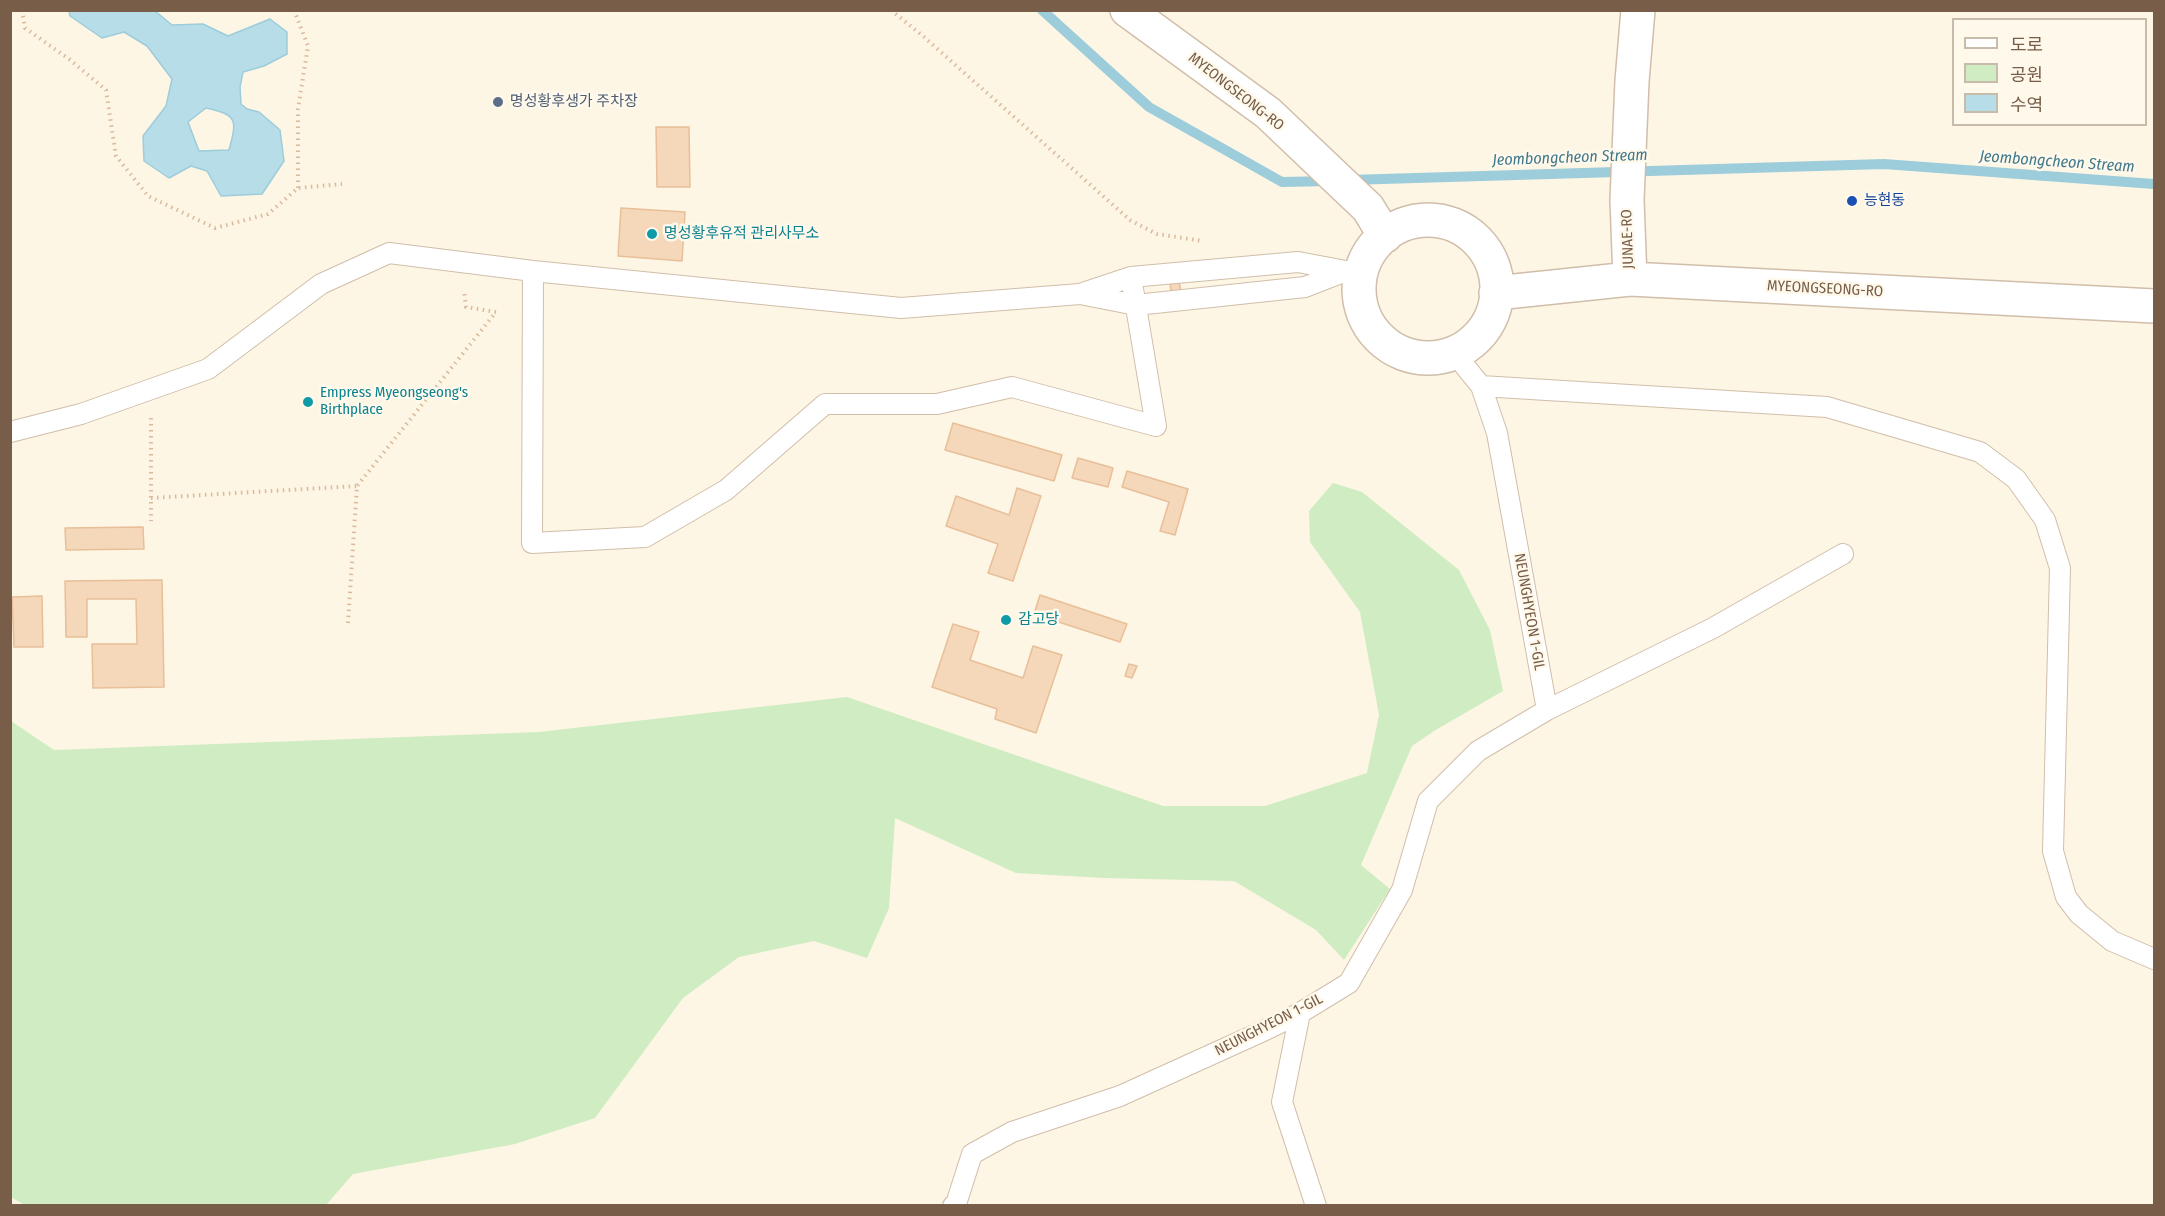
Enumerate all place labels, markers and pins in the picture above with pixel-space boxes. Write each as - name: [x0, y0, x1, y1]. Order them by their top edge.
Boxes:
- place label: 명성황후생가 주차장: [510, 93, 638, 111]
- marker: 명성황후생가 주차장: [491, 95, 505, 109]
- place label: 능현동: [1864, 192, 1905, 210]
- marker: 능현동: [1845, 194, 1859, 208]
- place label: 명성황후유적 관리사무소: [664, 225, 819, 243]
- marker: 명성황후유적 관리사무소: [645, 227, 659, 241]
- place label: Empress Myeongseong's Birthplace: [320, 384, 468, 419]
- marker: Empress Myeongseong's Birthplace: [301, 395, 315, 409]
- place label: 감고당: [1018, 611, 1059, 629]
- marker: 감고당: [999, 613, 1013, 627]

